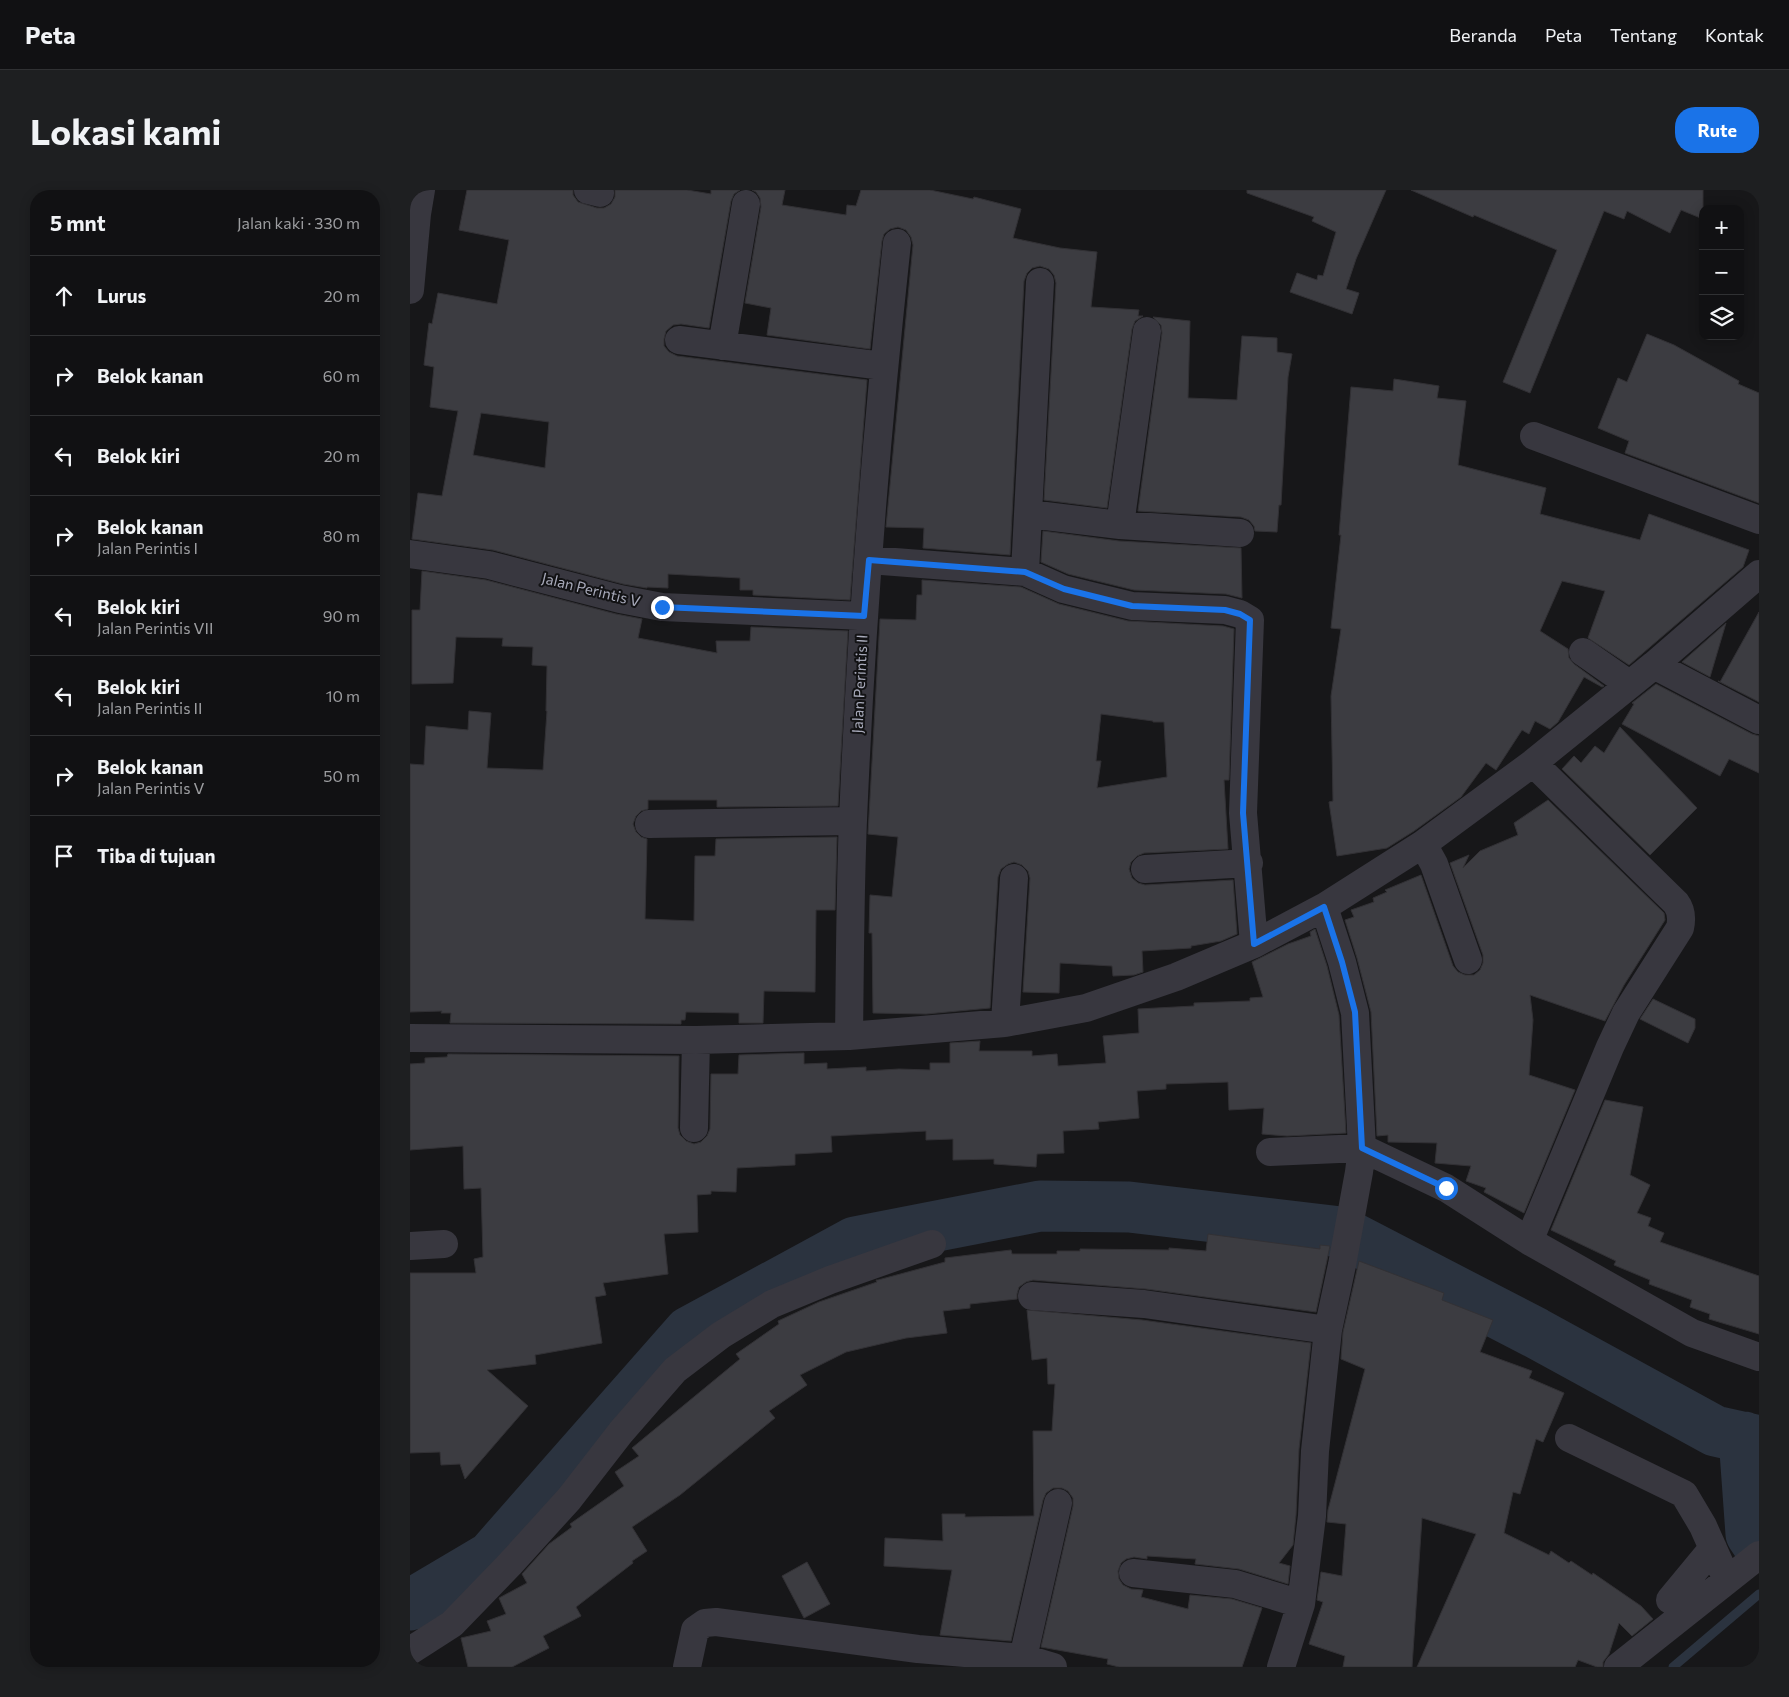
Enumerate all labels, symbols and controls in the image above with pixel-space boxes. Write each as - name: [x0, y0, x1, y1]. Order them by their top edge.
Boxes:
- text: Peta: [25, 20, 76, 49]
- text: Beranda: [1449, 24, 1517, 46]
- text: Peta: [1545, 24, 1582, 46]
- text: Tentang: [1610, 24, 1677, 46]
- text: Kontak: [1705, 24, 1764, 46]
- button: Rute: [1675, 107, 1759, 153]
- text: Lokasi kami: [30, 109, 221, 152]
- map controls: [1699, 205, 1744, 340]
- button: +: [1699, 205, 1744, 250]
- text: 5 mnt: [50, 210, 106, 235]
- text: Jalan kaki · 330 m: [237, 213, 360, 232]
- button: −: [1699, 250, 1744, 295]
- icon: ahead: [50, 282, 78, 310]
- text: Lurus: [97, 284, 146, 307]
- text: 20 m: [324, 286, 360, 305]
- button: layers: [1699, 295, 1744, 340]
- icon: right: [50, 362, 78, 390]
- text: Belok kanan: [97, 364, 204, 387]
- text: 60 m: [323, 366, 360, 385]
- icon: left: [50, 442, 78, 470]
- text: Belok kiri: [97, 444, 180, 467]
- text: 20 m: [324, 446, 360, 465]
- text: Belok kanan: [97, 515, 204, 538]
- icon: right: [50, 522, 78, 550]
- text: 80 m: [323, 526, 360, 545]
- text: Jalan Perintis I: [97, 538, 198, 557]
- street label: Jalan Perintis V: [540, 568, 642, 610]
- text: Belok kiri: [97, 595, 180, 618]
- route end: [651, 596, 674, 619]
- icon: left: [50, 602, 78, 630]
- text: 90 m: [323, 606, 360, 625]
- text: Jalan Perintis VII: [97, 618, 214, 637]
- street label: Jalan Perintis II: [847, 634, 871, 734]
- text: Belok kiri: [97, 675, 180, 698]
- icon: left: [50, 682, 78, 710]
- text: 10 m: [326, 686, 360, 705]
- text: Jalan Perintis II: [97, 698, 203, 717]
- text: Belok kanan: [97, 755, 204, 778]
- icon: right: [50, 762, 78, 790]
- text: 50 m: [323, 766, 360, 785]
- text: Jalan Perintis V: [97, 778, 205, 797]
- icon: arrive: [50, 842, 78, 870]
- text: Tiba di tujuan: [97, 844, 215, 867]
- route start: [1435, 1177, 1458, 1200]

